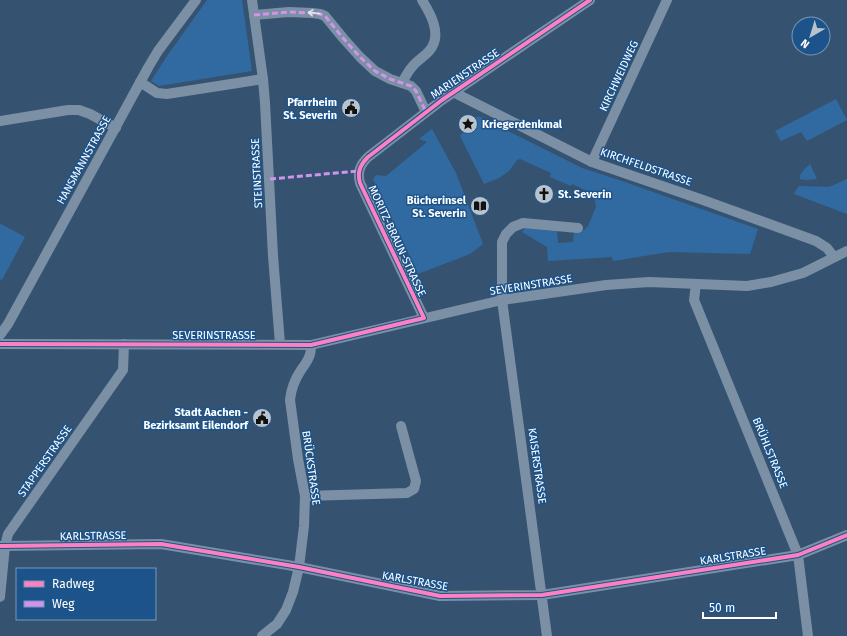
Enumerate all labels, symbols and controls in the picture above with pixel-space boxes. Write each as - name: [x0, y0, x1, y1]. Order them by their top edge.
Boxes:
- one-way arrow: [308, 9, 321, 17]
- north arrow: [791, 16, 831, 56]
- text: N: [798, 36, 812, 51]
- street label: KIRCHWEIDWEG: [597, 38, 641, 114]
- street label: MARIENSTRASSE: [428, 46, 502, 102]
- place label: Pfarrheim St. Severin: [283, 96, 337, 122]
- public building icon: Pfarrheim St. Severin: [340, 97, 362, 119]
- street label: HANSMANNSTRASSE: [54, 113, 114, 207]
- place icon: Kriegerdenkmal: [457, 113, 479, 135]
- place label: Kriegerdenkmal: [482, 118, 563, 131]
- street label: STEINSTRASSE: [249, 137, 265, 208]
- street label: KIRCHFELDSTRASSE: [599, 145, 694, 189]
- street label: MORITZ-BRAUN-STRASSE: [365, 183, 429, 299]
- church icon: St. Severin: [533, 183, 555, 205]
- place label: St. Severin: [558, 188, 612, 201]
- place label: Bücherinsel St. Severin: [407, 194, 467, 220]
- library icon: Bücherinsel St. Severin: [469, 195, 491, 217]
- street label: SEVERINSTRASSE: [489, 272, 573, 298]
- street label: SEVERINSTRASSE: [172, 329, 256, 342]
- place label: Stadt Aachen - Bezirksamt Eilendorf: [143, 406, 249, 432]
- public building icon: Stadt Aachen - Bezirksamt Eilendorf: [251, 407, 273, 429]
- street label: BRÜHLSTRASSE: [750, 415, 791, 491]
- street label: STAPPERSTRASSE: [15, 423, 75, 499]
- street label: KAISERSTRASSE: [525, 427, 549, 505]
- street label: BRÜCKSTRASSE: [299, 430, 324, 506]
- street label: KARLSTRASSE: [59, 529, 127, 543]
- street label: KARLSTRASSE: [699, 544, 767, 568]
- legend: [16, 568, 156, 620]
- street label: KARLSTRASSE: [381, 569, 449, 593]
- text: Radweg: [52, 577, 95, 591]
- scale bar: [703, 594, 776, 620]
- text: Weg: [52, 597, 75, 611]
- text: 50 m: [709, 601, 735, 615]

